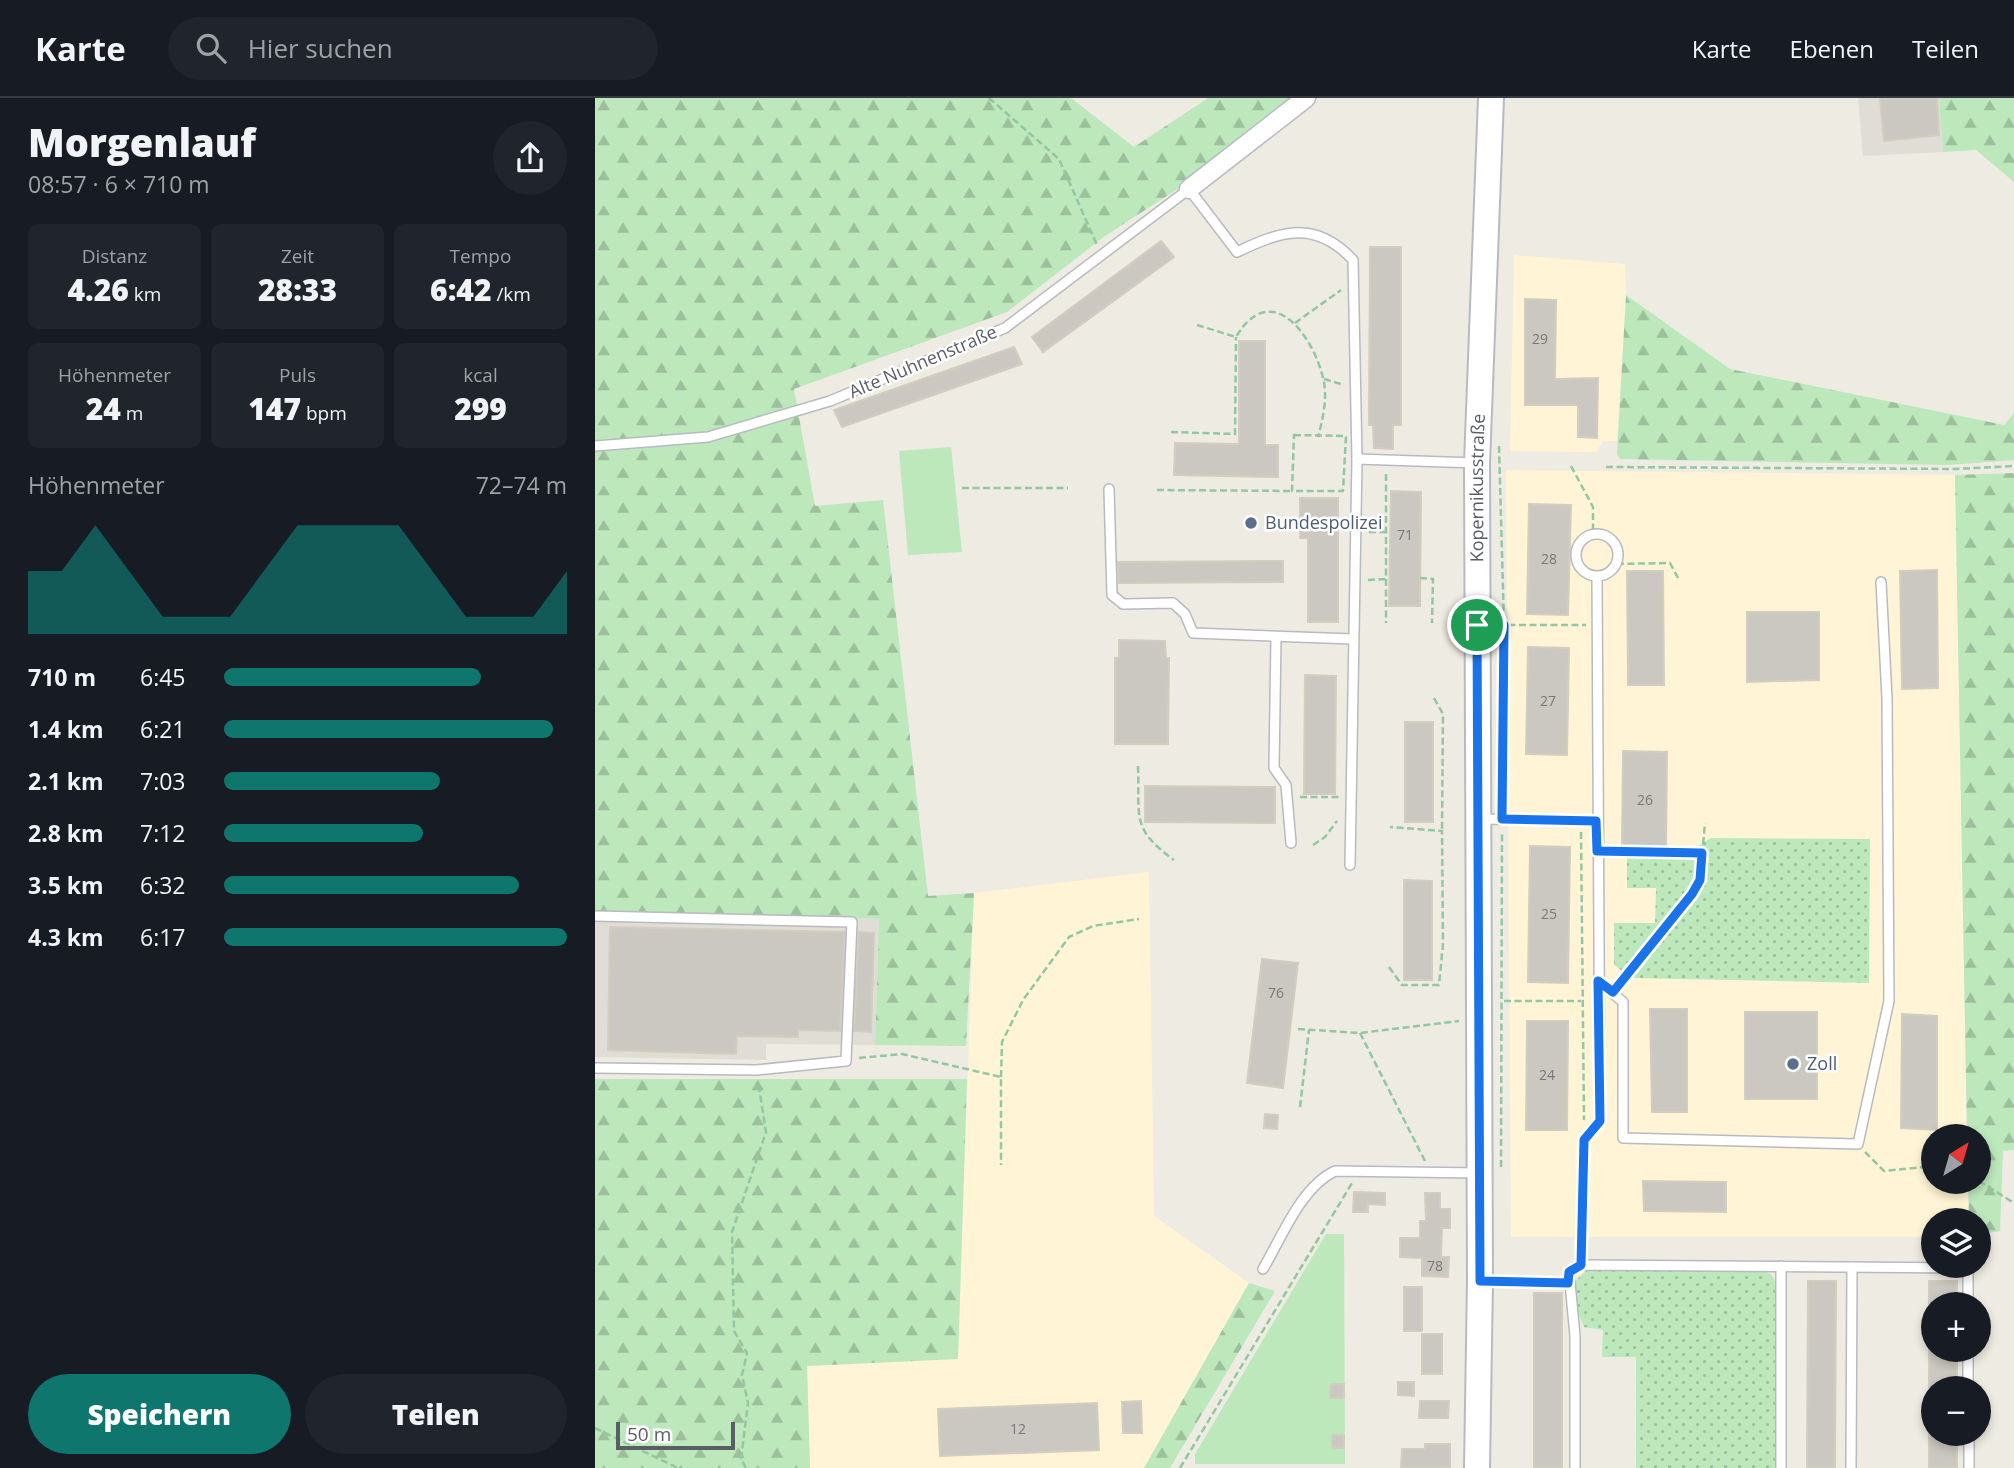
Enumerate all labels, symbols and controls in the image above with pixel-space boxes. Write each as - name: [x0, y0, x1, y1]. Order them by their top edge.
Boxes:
- search box: [168, 17, 658, 80]
- text: Karte: [35, 26, 126, 71]
- icon: search: [192, 29, 230, 67]
- text: Hier suchen: [248, 30, 393, 66]
- text: Karte: [1692, 32, 1752, 65]
- text: Ebenen: [1790, 32, 1874, 65]
- text: Teilen: [1912, 32, 1979, 65]
- text: Morgenlauf: [28, 116, 256, 168]
- button: share: [493, 121, 567, 195]
- text: 08:57 · 6 × 710 m: [28, 168, 210, 200]
- text: Distanz: [82, 243, 147, 269]
- text: Zeit: [281, 243, 314, 269]
- text: Tempo: [450, 243, 511, 269]
- text: 4.26: [68, 269, 129, 310]
- text: 28:33: [258, 269, 337, 310]
- text: 6:42: [430, 269, 491, 310]
- text: km: [129, 281, 161, 307]
- text: /km: [491, 281, 531, 307]
- street label: Alte Nuhnenstraße: [845, 319, 1000, 403]
- house number: 29: [1532, 329, 1548, 348]
- text: Höhenmeter: [58, 362, 171, 388]
- text: Puls: [279, 362, 316, 388]
- text: kcal: [463, 362, 498, 388]
- text: 24: [86, 388, 121, 429]
- text: 147: [248, 388, 301, 429]
- text: 299: [454, 388, 507, 429]
- text: m: [121, 400, 143, 426]
- text: bpm: [301, 400, 347, 426]
- street label: Kopernikusstraße: [1464, 413, 1490, 562]
- text: Höhenmeter: [28, 469, 165, 501]
- text: 72–74 m: [476, 469, 567, 501]
- place label: Bundespolizei: [1265, 510, 1382, 534]
- marker: Bundespolizei: [1243, 515, 1259, 531]
- house number: 71: [1397, 525, 1413, 544]
- house number: 28: [1541, 549, 1557, 568]
- pin: [1447, 595, 1507, 655]
- icon: arrive: [1458, 606, 1496, 644]
- text: 710 m: [28, 661, 96, 693]
- text: 6:45: [140, 661, 186, 693]
- house number: 27: [1540, 691, 1556, 710]
- text: 1.4 km: [28, 713, 104, 745]
- text: 6:21: [140, 713, 186, 745]
- text: 2.1 km: [28, 765, 104, 797]
- text: 7:03: [140, 765, 186, 797]
- house number: 26: [1637, 790, 1653, 809]
- text: 2.8 km: [28, 817, 104, 849]
- text: 7:12: [140, 817, 186, 849]
- text: 3.5 km: [28, 869, 104, 901]
- text: 6:32: [140, 869, 186, 901]
- house number: 25: [1541, 904, 1557, 923]
- text: 4.3 km: [28, 921, 104, 953]
- text: 6:17: [140, 921, 186, 953]
- house number: 76: [1268, 983, 1284, 1002]
- place label: Zoll: [1807, 1051, 1837, 1075]
- marker: Zoll: [1785, 1056, 1801, 1072]
- house number: 24: [1539, 1065, 1555, 1084]
- north arrow: [1921, 1124, 1991, 1194]
- map controls: [1921, 1124, 1991, 1446]
- button: layers: [1921, 1208, 1991, 1278]
- house number: 78: [1427, 1256, 1443, 1275]
- button: +: [1921, 1292, 1991, 1362]
- button: Speichern: [28, 1374, 291, 1454]
- button: Teilen: [305, 1374, 567, 1454]
- button: −: [1921, 1376, 1991, 1446]
- scale bar: [616, 1419, 735, 1451]
- house number: 12: [1010, 1419, 1026, 1438]
- text: 50 m: [627, 1421, 671, 1447]

